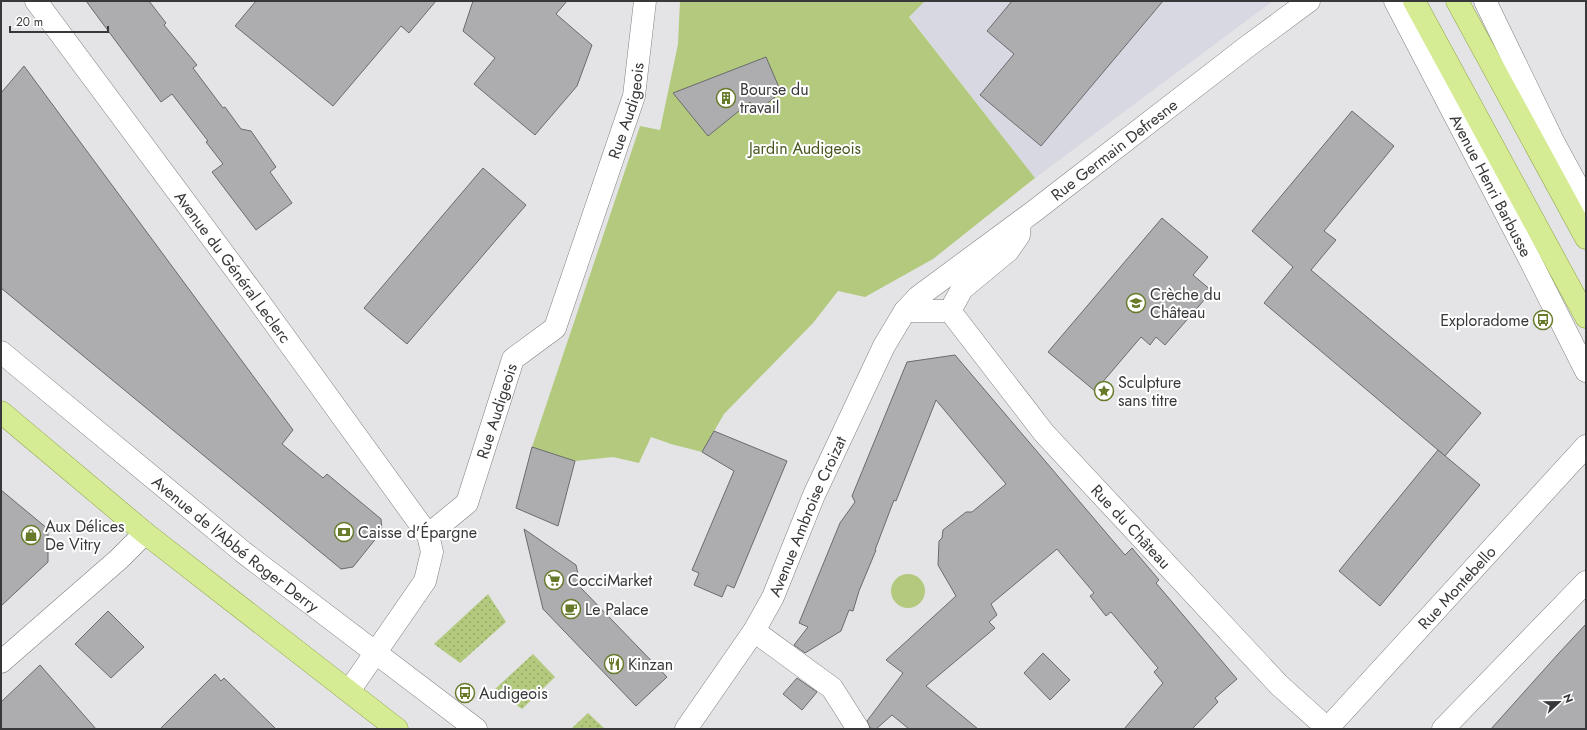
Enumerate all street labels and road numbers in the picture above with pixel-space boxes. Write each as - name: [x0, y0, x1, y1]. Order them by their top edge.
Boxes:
- street label: Rue Audigeois: [602, 61, 650, 162]
- street label: Rue Germain Defresne: [1046, 94, 1182, 206]
- street label: Avenue Henri Barbusse: [1444, 110, 1538, 261]
- street label: Avenue du Général Leclerc: [169, 186, 297, 348]
- street label: Rue Audigeois: [471, 360, 523, 462]
- street label: Avenue Ambroise Croizat: [763, 432, 852, 600]
- street label: Avenue de l'Abbé Roger Derry: [147, 470, 324, 618]
- street label: Rue du Château: [1086, 479, 1176, 574]
- street label: Rue Montebello: [1413, 541, 1501, 635]

